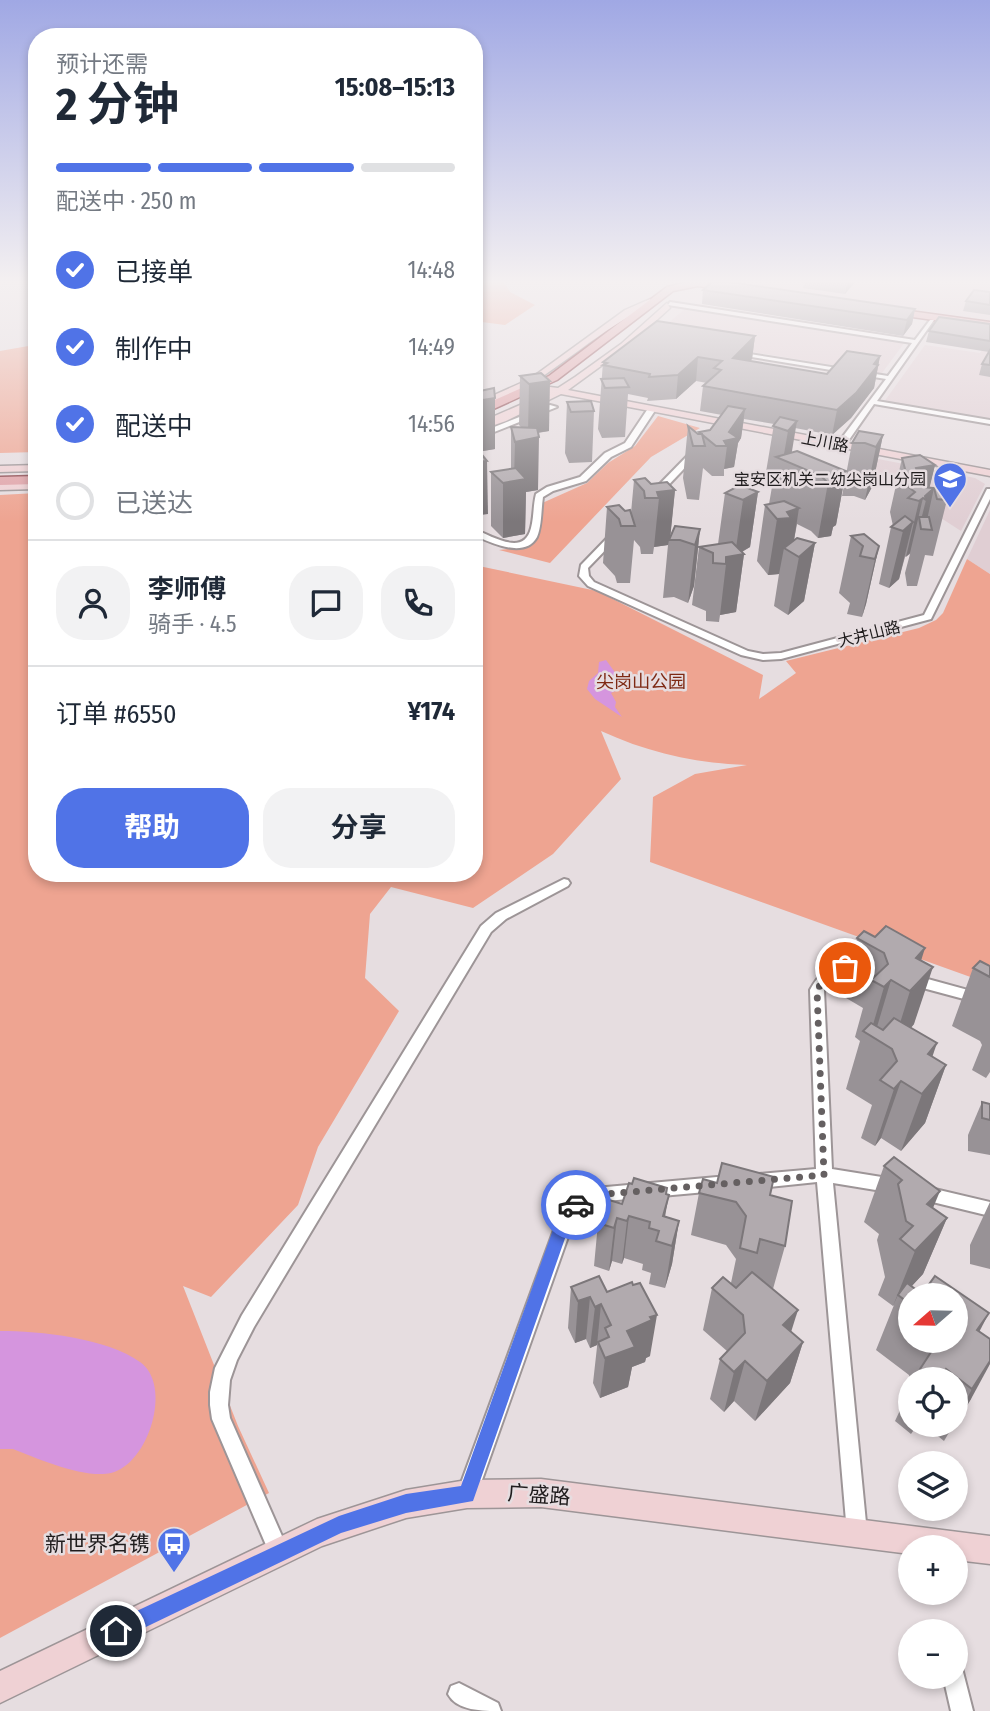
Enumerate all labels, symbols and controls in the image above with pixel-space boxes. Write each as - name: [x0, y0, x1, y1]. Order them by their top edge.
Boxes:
- text: 预计还需: [56, 50, 148, 78]
- text: 15:08–15:13: [335, 72, 455, 103]
- text: 2 分钟: [56, 77, 179, 132]
- text: 配送中 · 250 m: [56, 187, 196, 215]
- icon: check: [56, 251, 94, 289]
- text: 14:48: [408, 256, 455, 284]
- text: 已接单: [115, 257, 193, 288]
- icon: check: [56, 328, 94, 366]
- text: 14:49: [408, 333, 455, 361]
- text: 制作中: [115, 334, 193, 365]
- icon: check: [56, 405, 94, 443]
- text: 14:56: [408, 410, 455, 438]
- text: 配送中: [115, 411, 193, 442]
- street label: 上川路: [800, 428, 850, 456]
- school or university icon: 宝安区机关二幼尖岗山分园: [931, 460, 969, 509]
- place label: 宝安区机关二幼尖岗山分园: [734, 470, 926, 489]
- text: 已送达: [115, 488, 193, 519]
- button: person: [56, 566, 130, 640]
- button: chat: [289, 566, 363, 640]
- button: phone: [381, 566, 455, 640]
- text: 李师傅: [148, 574, 226, 605]
- text: 骑手 · 4.5: [148, 610, 236, 638]
- street label: 大井山路: [836, 617, 902, 651]
- park label: 尖岗山公园: [596, 671, 686, 693]
- text: ¥174: [408, 696, 455, 727]
- text: 订单 #6550: [56, 699, 176, 730]
- button: 帮助: [56, 788, 249, 868]
- button: 分享: [263, 788, 455, 868]
- pin: [815, 938, 875, 998]
- icon: bag: [826, 949, 864, 987]
- courier: [541, 1170, 611, 1240]
- icon: car: [557, 1186, 595, 1224]
- north arrow: [898, 1283, 968, 1353]
- map controls: [898, 1283, 968, 1689]
- button: locate: [898, 1367, 968, 1437]
- button: layers: [898, 1451, 968, 1521]
- street label: 广盛路: [507, 1480, 571, 1510]
- bus stop icon: 新世界名镌: [155, 1525, 193, 1574]
- place label: 新世界名镌: [45, 1531, 150, 1557]
- button: +: [898, 1535, 968, 1605]
- pin: [86, 1601, 146, 1661]
- icon: home: [97, 1612, 135, 1650]
- button: −: [898, 1619, 968, 1689]

